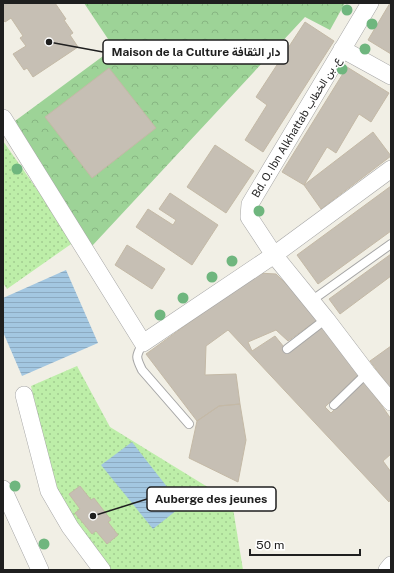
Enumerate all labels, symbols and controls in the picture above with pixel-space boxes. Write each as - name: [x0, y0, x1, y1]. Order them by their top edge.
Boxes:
- callout: Maison de la Culture دار الثقافة: [103, 40, 288, 64]
- text: Maison de la Culture دار الثقافة: [112, 45, 280, 60]
- street label: Bd. O. Ibn Alkhattab ع. بن الخطاب: [249, 54, 345, 201]
- callout: Auberge des jeunes: [147, 487, 276, 511]
- text: Auberge des jeunes: [155, 492, 267, 506]
- scale bar: [250, 531, 360, 557]
- text: 50 m: [256, 538, 284, 552]

